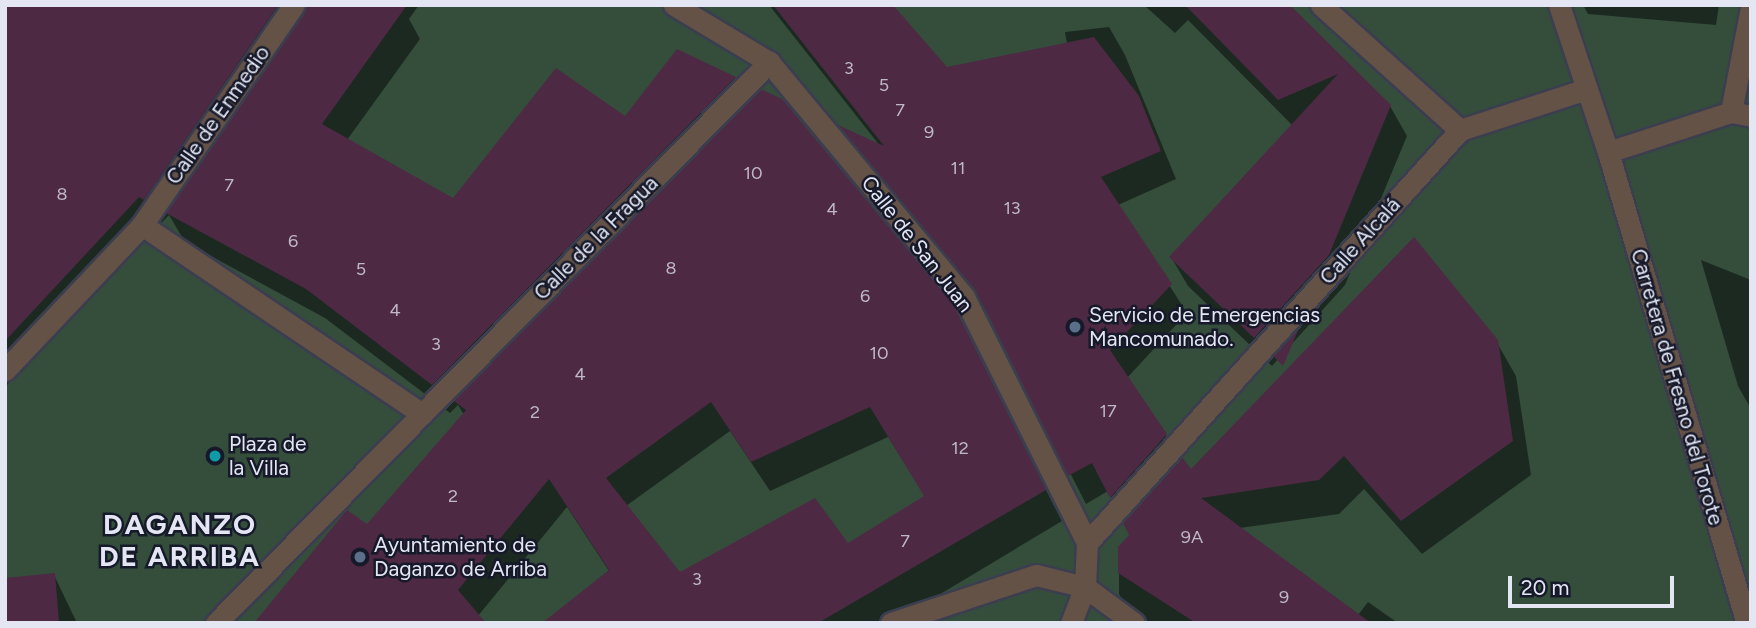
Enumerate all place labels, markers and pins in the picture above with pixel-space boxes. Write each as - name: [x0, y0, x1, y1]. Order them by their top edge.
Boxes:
- place label: Servicio de Emergencias Mancomunado.: [1089, 302, 1320, 352]
- marker: Servicio de Emergencias Mancomunado.: [1067, 319, 1083, 335]
- place label: Plaza de la Villa: [229, 431, 306, 481]
- marker: Plaza de la Villa: [207, 448, 223, 464]
- place label: Ayuntamiento de Daganzo de Arriba: [374, 532, 547, 582]
- marker: Ayuntamiento de Daganzo de Arriba: [352, 549, 368, 565]

